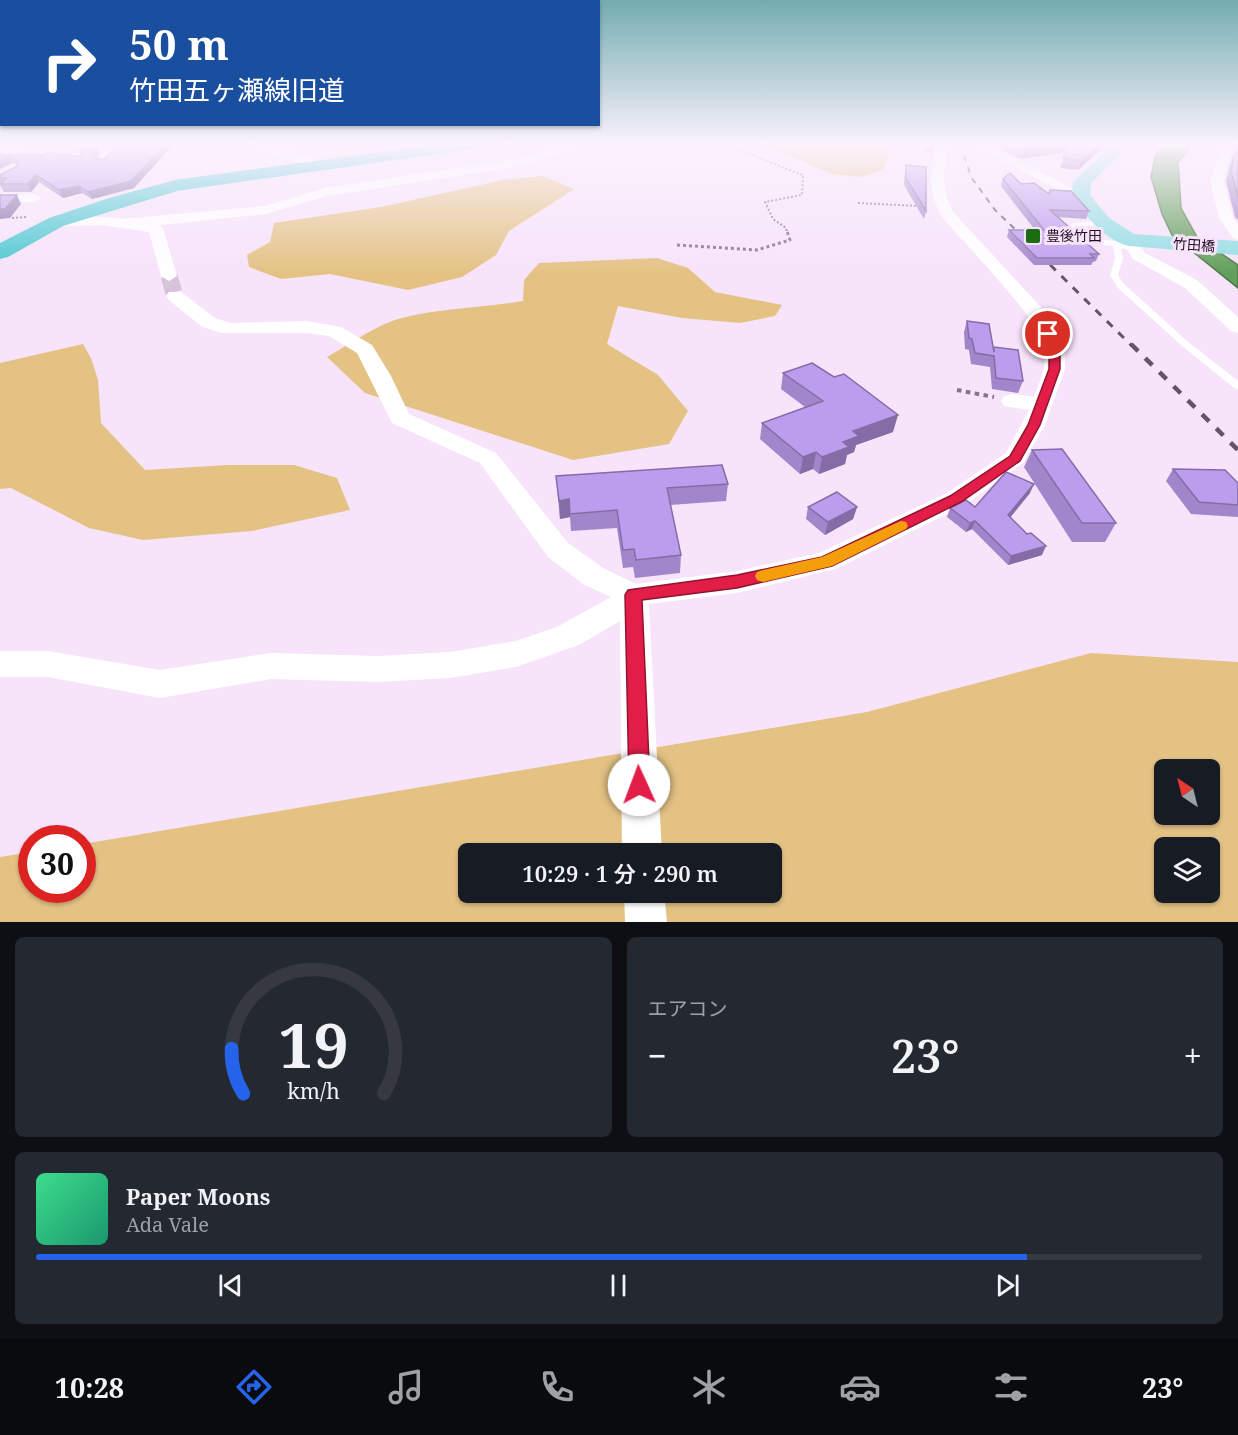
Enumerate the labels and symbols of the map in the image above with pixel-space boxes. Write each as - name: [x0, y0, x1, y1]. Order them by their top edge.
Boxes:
- place label: 豊後竹田: [1046, 226, 1102, 245]
- marker: 豊後竹田: [1024, 227, 1042, 245]
- street label: 竹田橋: [1172, 234, 1216, 255]
- pin: [1022, 308, 1073, 359]
- position arrow: [607, 753, 671, 817]
- north arrow: [1154, 759, 1220, 825]
- speed limit sign: 30: [18, 825, 96, 903]

